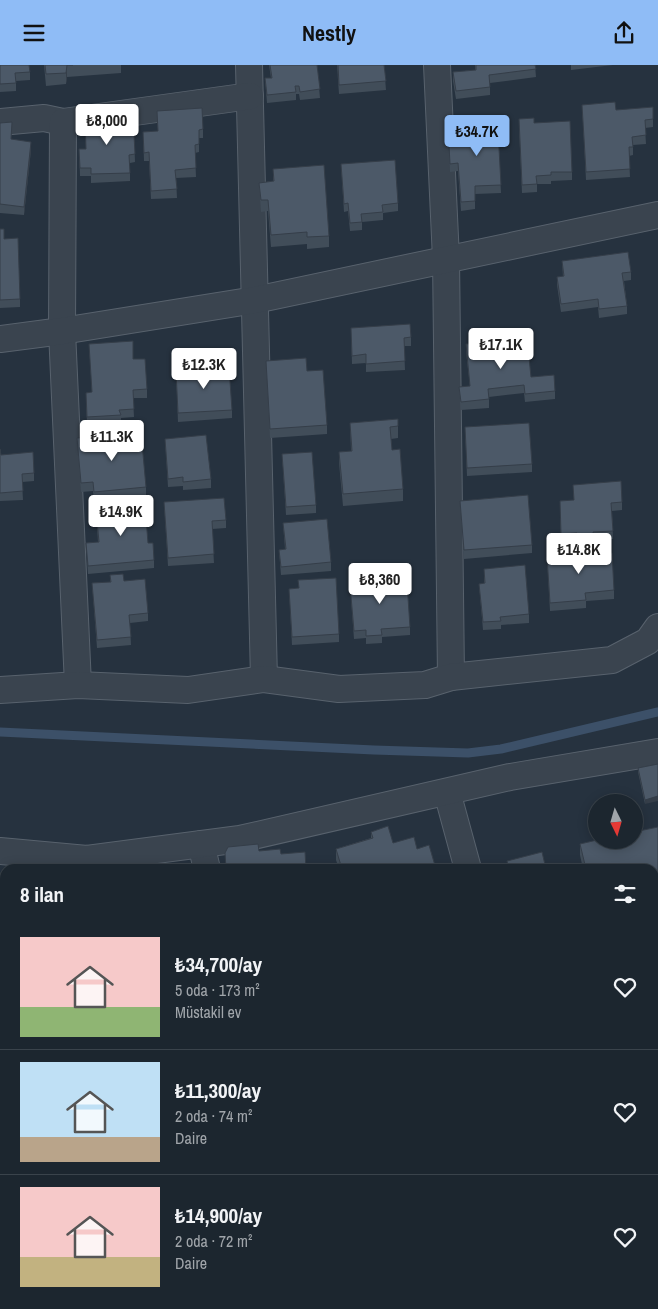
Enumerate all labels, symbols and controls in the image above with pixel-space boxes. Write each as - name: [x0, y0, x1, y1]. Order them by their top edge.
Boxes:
- text: Nestly: [302, 18, 356, 48]
- icon: menu: [20, 19, 48, 47]
- icon: share: [610, 19, 638, 47]
- pin: ₺8,000: [66, 103, 148, 146]
- text: ₺8,000: [87, 109, 127, 131]
- pin: ₺34.7K: [436, 114, 518, 157]
- text: ₺34.7K: [455, 120, 499, 142]
- pin: ₺17.1K: [460, 327, 542, 370]
- text: ₺17.1K: [479, 333, 523, 355]
- pin: ₺12.3K: [163, 347, 245, 390]
- text: ₺12.3K: [182, 353, 226, 375]
- pin: ₺11.3K: [71, 419, 153, 462]
- text: ₺11.3K: [91, 425, 133, 447]
- pin: ₺14.9K: [80, 495, 162, 537]
- text: ₺14.9K: [99, 500, 143, 522]
- pin: ₺14.8K: [538, 533, 620, 575]
- text: ₺14.8K: [557, 538, 601, 560]
- pin: ₺8,360: [339, 563, 421, 605]
- text: ₺8,360: [360, 568, 400, 590]
- north arrow: [588, 794, 642, 849]
- map controls: [588, 794, 643, 849]
- text: 8 ilan: [20, 880, 64, 909]
- icon: filters: [611, 880, 639, 908]
- text: ₺34,700/ay: [175, 950, 262, 979]
- icon: home: [60, 957, 120, 1017]
- icon: heart: [611, 973, 639, 1001]
- text: 5 oda · 173 m²: [175, 979, 260, 1001]
- text: Müstakil ev: [175, 1001, 241, 1023]
- text: ₺11,300/ay: [175, 1076, 261, 1105]
- icon: home: [60, 1082, 120, 1142]
- icon: heart: [611, 1098, 639, 1126]
- text: 2 oda · 74 m²: [175, 1105, 252, 1127]
- text: Daire: [175, 1127, 207, 1149]
- text: ₺14,900/ay: [175, 1201, 262, 1230]
- icon: home: [60, 1207, 120, 1267]
- icon: heart: [611, 1223, 639, 1251]
- text: 2 oda · 72 m²: [175, 1230, 252, 1252]
- text: Daire: [175, 1252, 207, 1274]

